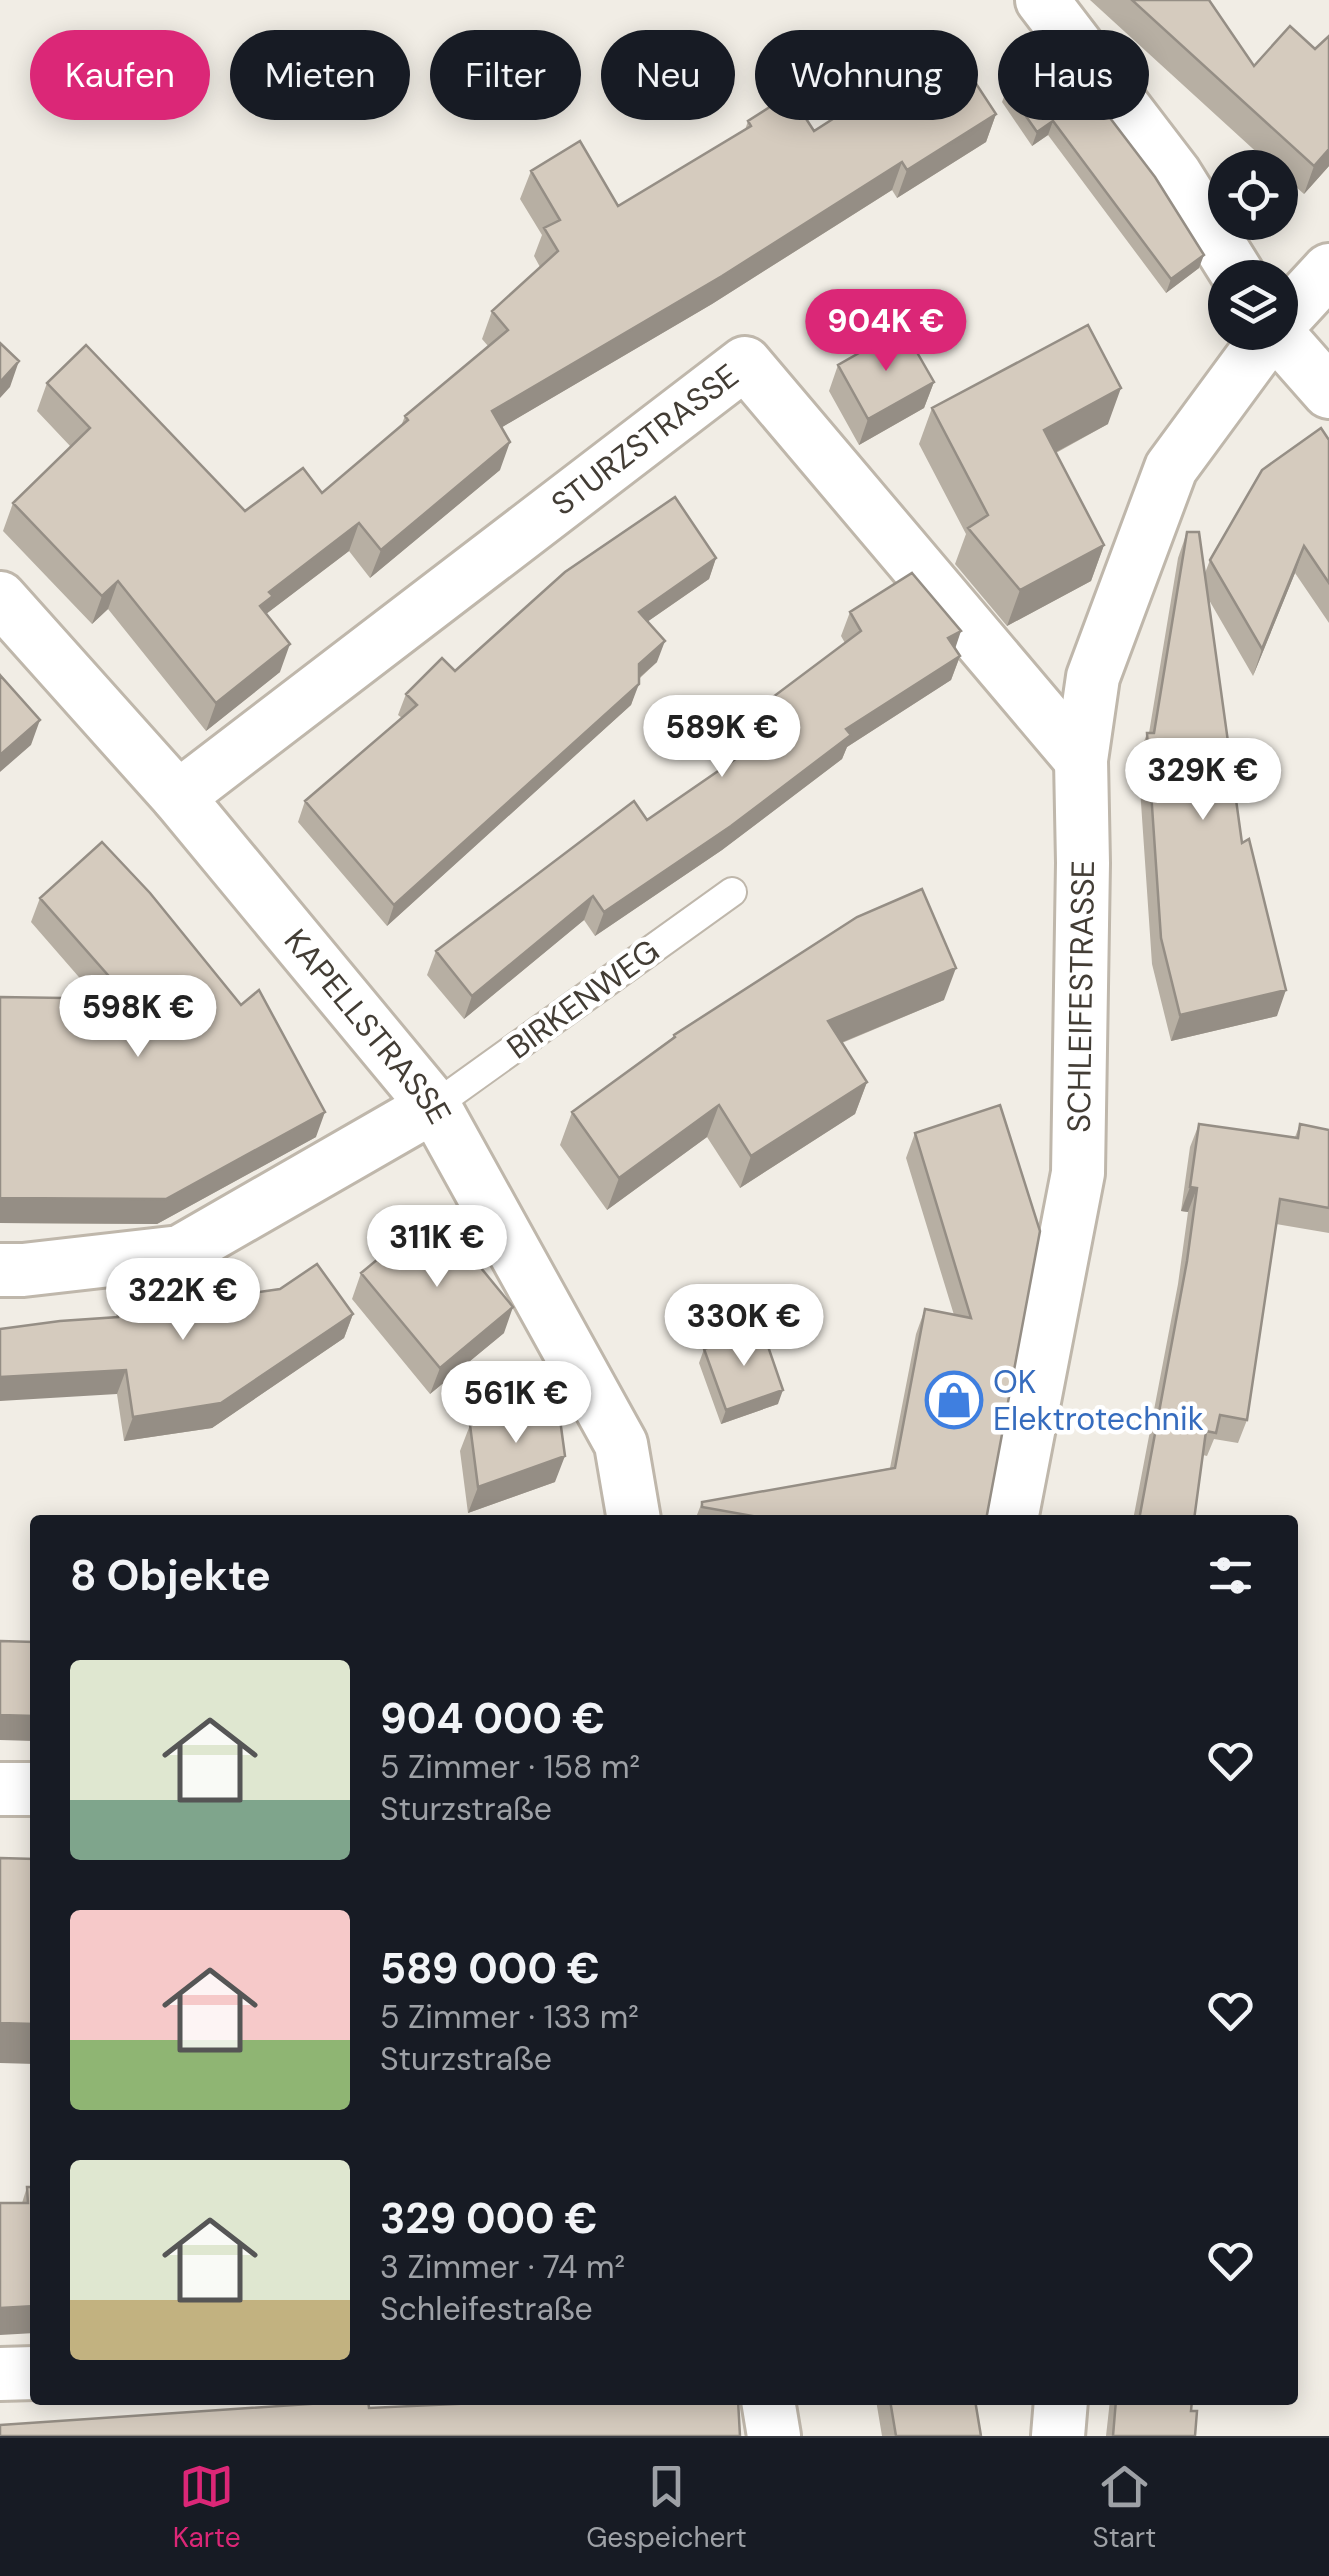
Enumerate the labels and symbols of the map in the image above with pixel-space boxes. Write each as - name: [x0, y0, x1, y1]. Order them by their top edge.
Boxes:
- pin: 904K €: [805, 289, 967, 374]
- street label: STURZSTRASSE: [543, 355, 747, 525]
- pin: 589K €: [641, 695, 803, 780]
- pin: 329K €: [1122, 738, 1284, 823]
- street label: SCHLEIFESTRASSE: [1058, 860, 1104, 1133]
- street label: KAPELLSTRASSE: [275, 920, 461, 1131]
- street label: BIRKENWEG: [499, 930, 667, 1068]
- pin: 598K €: [57, 975, 219, 1060]
- pin: 311K €: [356, 1205, 518, 1290]
- pin: 322K €: [102, 1258, 264, 1343]
- pin: 330K €: [663, 1284, 825, 1369]
- pin: 561K €: [435, 1361, 597, 1446]
- place label: OK Elektrotechnik: [993, 1361, 1204, 1440]
- shop icon: OK Elektrotechnik: [924, 1370, 984, 1430]

